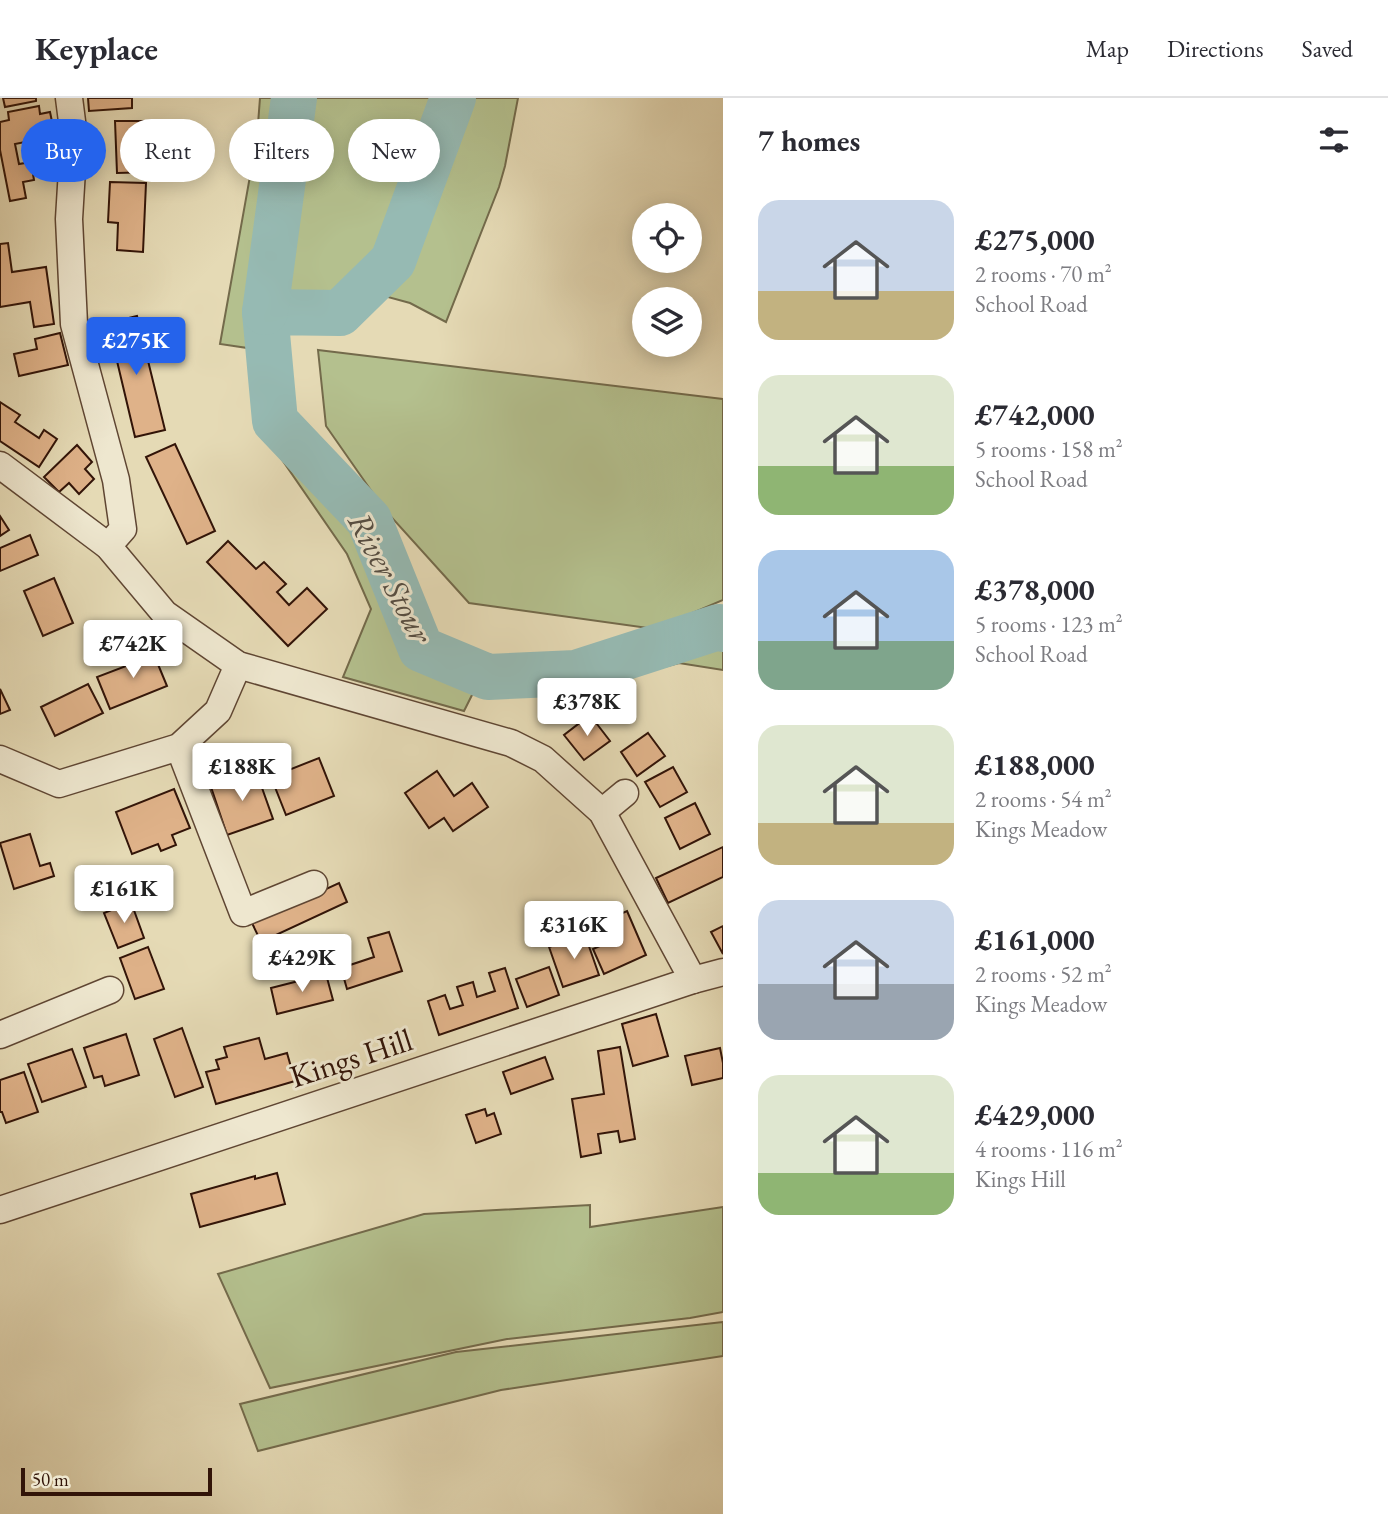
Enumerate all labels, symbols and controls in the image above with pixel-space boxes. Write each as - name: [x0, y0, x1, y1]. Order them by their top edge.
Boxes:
- text: Keyplace: [35, 27, 158, 70]
- text: Map: [1086, 33, 1129, 64]
- text: Directions: [1167, 33, 1264, 64]
- text: Saved: [1302, 33, 1353, 64]
- chip: Buy: [21, 119, 106, 182]
- chip: Rent: [120, 119, 215, 182]
- chip: Filters: [229, 119, 334, 182]
- chip: New: [348, 119, 440, 182]
- text: 7 homes: [758, 121, 860, 160]
- icon: filters: [1315, 121, 1353, 159]
- map controls: [632, 203, 702, 357]
- button: locate: [632, 203, 702, 273]
- text: £275,000: [975, 220, 1095, 259]
- icon: home: [814, 228, 898, 312]
- text: 2 rooms · 70 m²: [975, 259, 1112, 289]
- button: layers: [632, 287, 702, 357]
- text: School Road: [975, 289, 1088, 319]
- pin: £275K: [87, 317, 185, 377]
- text: £275K: [102, 325, 170, 355]
- text: £742,000: [975, 395, 1095, 434]
- icon: home: [814, 403, 898, 487]
- text: 5 rooms · 158 m²: [975, 434, 1123, 464]
- text: School Road: [975, 464, 1088, 494]
- water label: River Stour: [338, 504, 444, 652]
- text: £378,000: [975, 570, 1095, 609]
- icon: home: [814, 578, 898, 662]
- text: 5 rooms · 123 m²: [975, 609, 1123, 639]
- pin: £742K: [84, 620, 182, 680]
- text: £742K: [99, 628, 167, 658]
- text: School Road: [975, 639, 1088, 669]
- pin: £378K: [538, 678, 636, 738]
- text: £378K: [553, 686, 621, 716]
- pin: £188K: [193, 744, 291, 803]
- text: £188,000: [975, 745, 1095, 784]
- text: £188K: [208, 751, 276, 781]
- icon: home: [814, 753, 898, 837]
- text: 2 rooms · 54 m²: [975, 784, 1112, 814]
- text: Kings Meadow: [975, 814, 1107, 844]
- pin: £161K: [75, 866, 173, 925]
- text: £161K: [90, 873, 158, 903]
- pin: £316K: [525, 902, 623, 961]
- text: £316K: [540, 909, 608, 939]
- text: £161,000: [975, 920, 1095, 959]
- icon: home: [814, 928, 898, 1012]
- pin: £429K: [253, 934, 351, 994]
- text: £429K: [268, 942, 336, 972]
- text: 2 rooms · 52 m²: [975, 959, 1112, 989]
- text: Kings Meadow: [975, 989, 1107, 1019]
- street label: Kings Hill: [284, 1018, 418, 1097]
- text: £429,000: [975, 1095, 1095, 1134]
- icon: home: [814, 1103, 898, 1187]
- text: 4 rooms · 116 m²: [975, 1134, 1123, 1164]
- text: Kings Hill: [975, 1164, 1066, 1194]
- scale bar: [21, 1465, 212, 1497]
- text: 50 m: [32, 1467, 69, 1492]

